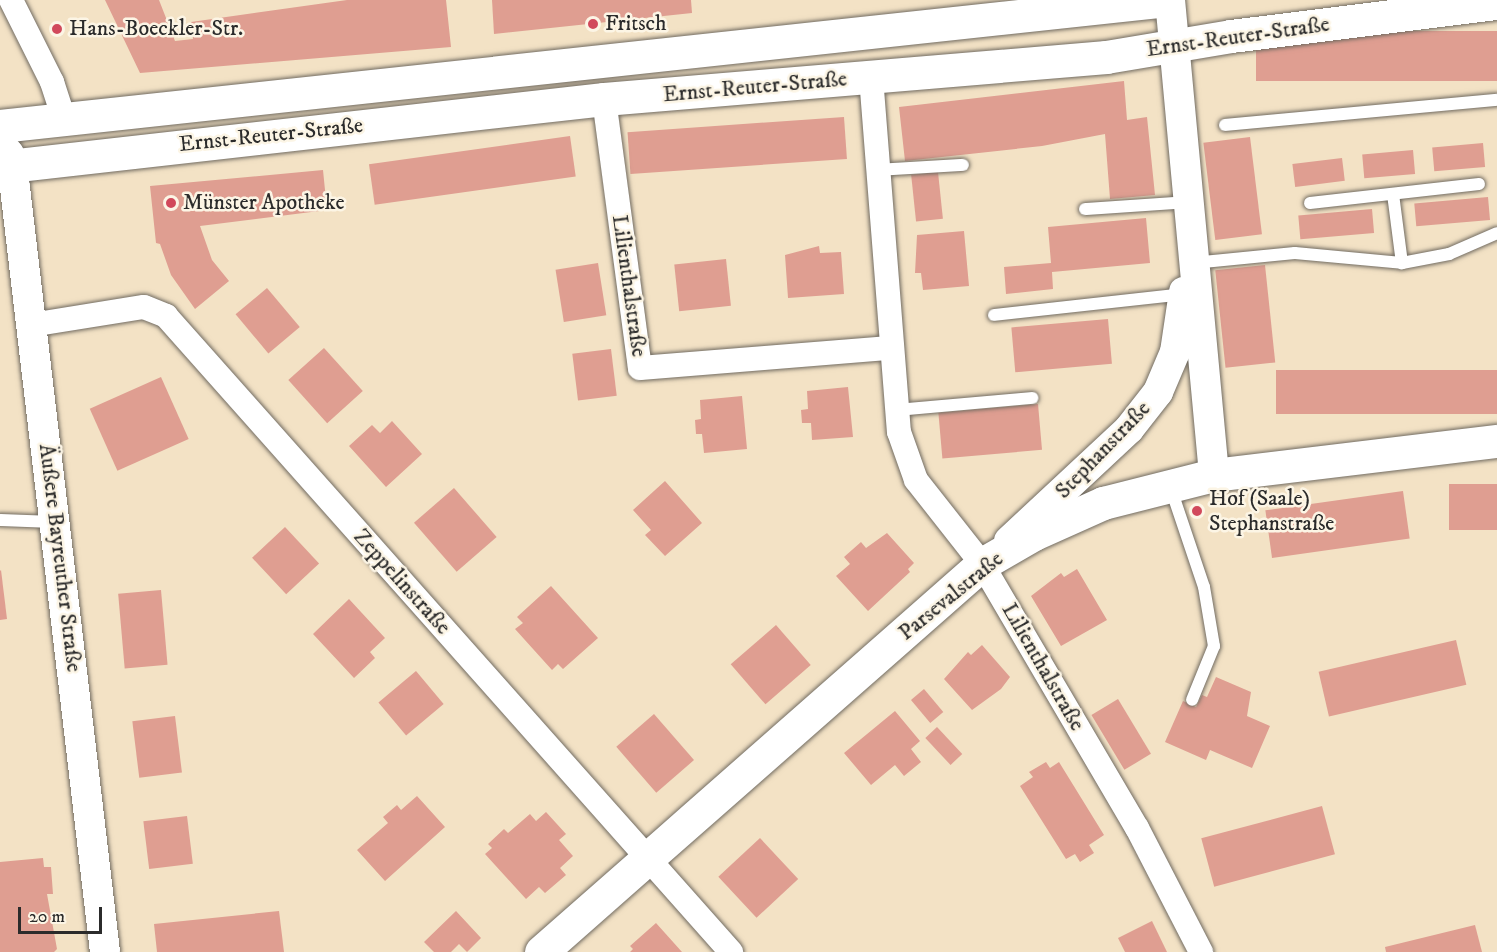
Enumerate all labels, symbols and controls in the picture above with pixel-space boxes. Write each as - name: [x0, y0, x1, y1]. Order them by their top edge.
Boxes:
- place label: Fritsch: [605, 11, 667, 37]
- street label: Ernst-Reuter-Straße: [1145, 11, 1331, 63]
- place label: Hans-Boeckler-Str.: [69, 16, 243, 42]
- marker: Fritsch: [586, 17, 600, 31]
- marker: Hans-Boeckler-Str.: [50, 22, 64, 36]
- street label: Ernst-Reuter-Straße: [662, 66, 848, 108]
- street label: Ernst-Reuter-Straße: [178, 112, 364, 158]
- place label: Münster Apotheke: [183, 190, 345, 216]
- marker: Münster Apotheke: [164, 196, 178, 210]
- street label: Lilienthalstraße: [606, 213, 652, 359]
- street label: Stephanstraße: [1050, 396, 1156, 504]
- street label: Äußere Bayreuther Straße: [33, 442, 87, 674]
- place label: Hof (Saale) Stephanstraße: [1209, 485, 1334, 536]
- marker: Hof (Saale) Stephanstraße: [1190, 504, 1204, 518]
- street label: Zeppelinstraße: [348, 524, 456, 640]
- street label: Parsevalstraße: [893, 546, 1009, 646]
- street label: Lilienthalstraße: [996, 598, 1090, 736]
- scale bar: [21, 895, 105, 933]
- text: 20 m: [29, 906, 65, 928]

